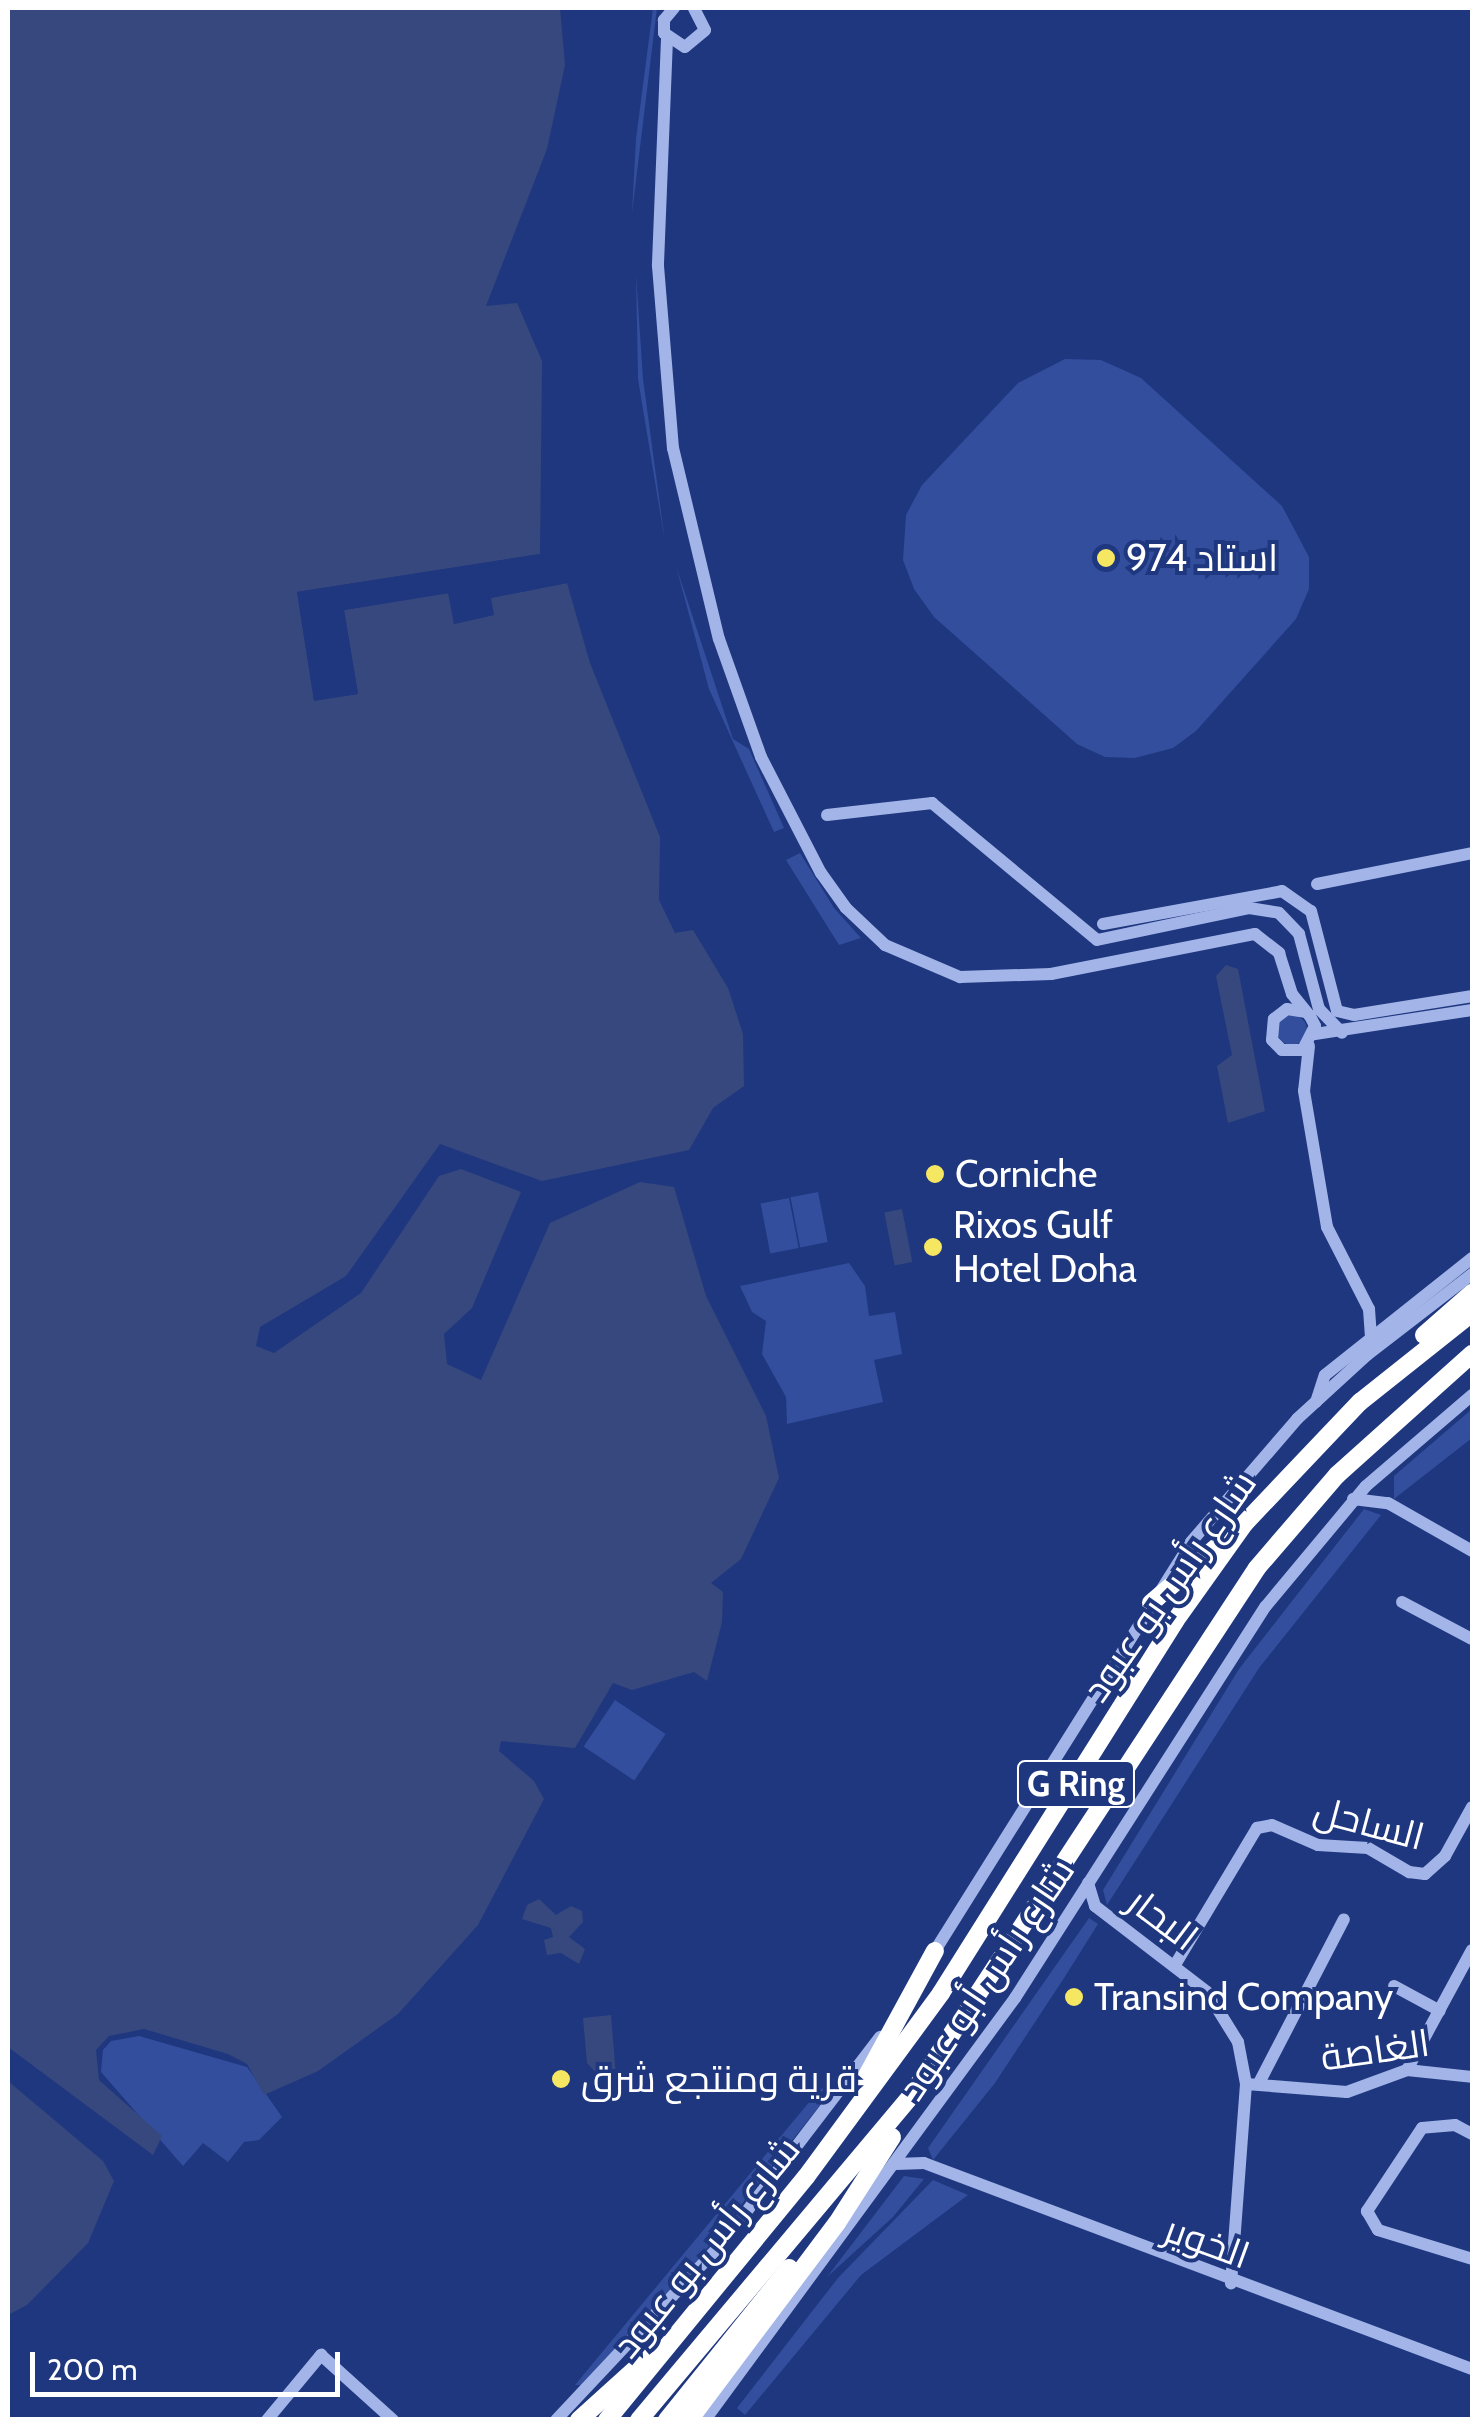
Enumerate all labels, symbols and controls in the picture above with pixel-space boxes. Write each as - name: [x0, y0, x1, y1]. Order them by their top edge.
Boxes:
- place label: استاد 974: [1126, 535, 1278, 581]
- marker: استاد 974: [1095, 547, 1117, 569]
- place label: Corniche: [955, 1151, 1097, 1197]
- marker: Corniche: [924, 1163, 946, 1185]
- place label: Rixos Gulf Hotel Doha: [953, 1202, 1137, 1292]
- marker: Rixos Gulf Hotel Doha: [922, 1236, 944, 1258]
- street label: شارع رأس بو عبود: [1072, 1462, 1266, 1710]
- road number: G Ring: [1016, 1754, 1136, 1814]
- street label: الساحل: [1309, 1786, 1429, 1860]
- street label: شارع رأس أبو عبود: [888, 1849, 1084, 2109]
- street label: البحار: [1119, 1878, 1207, 1960]
- place label: Transind Company: [1094, 1974, 1393, 2020]
- marker: Transind Company: [1063, 1986, 1085, 2008]
- street label: الغاصة: [1318, 2020, 1432, 2080]
- place label: قرية ومنتجع شرق: [581, 2056, 857, 2102]
- marker: قرية ومنتجع شرق: [550, 2068, 572, 2090]
- street label: شارع رأس بو عبود: [603, 2127, 809, 2367]
- street label: الخوير: [1158, 2206, 1256, 2278]
- scale bar: [35, 2332, 345, 2394]
- text: 200 m: [47, 2351, 138, 2388]

